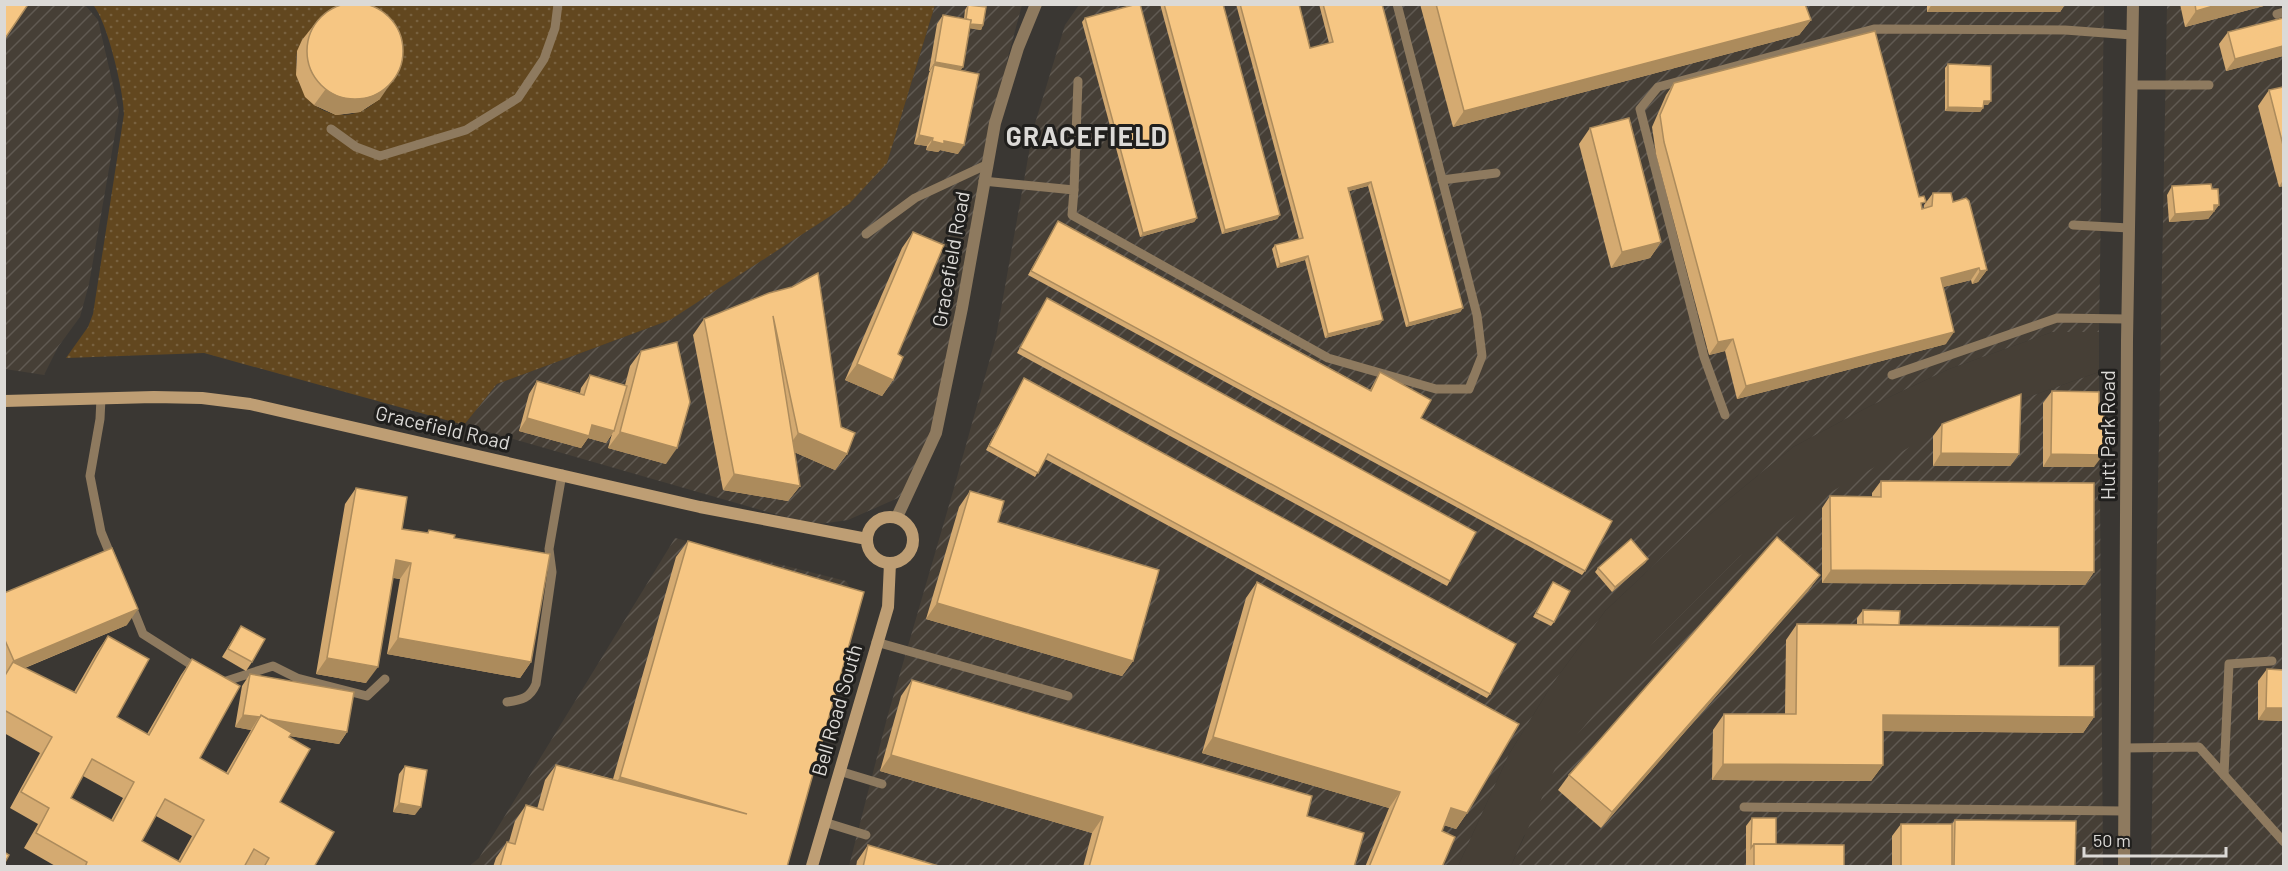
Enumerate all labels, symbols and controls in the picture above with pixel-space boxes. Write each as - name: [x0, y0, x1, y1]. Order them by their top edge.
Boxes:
- district label: GRACEFIELD: [1006, 120, 1168, 151]
- street label: Gracefield Road: [926, 189, 974, 329]
- street label: Hutt Park Road: [2095, 370, 2119, 500]
- street label: Gracefield Road: [373, 400, 513, 454]
- street label: Bell Road South: [806, 641, 866, 779]
- scale bar: [2084, 820, 2226, 858]
- text: 50 m: [2093, 829, 2131, 851]

